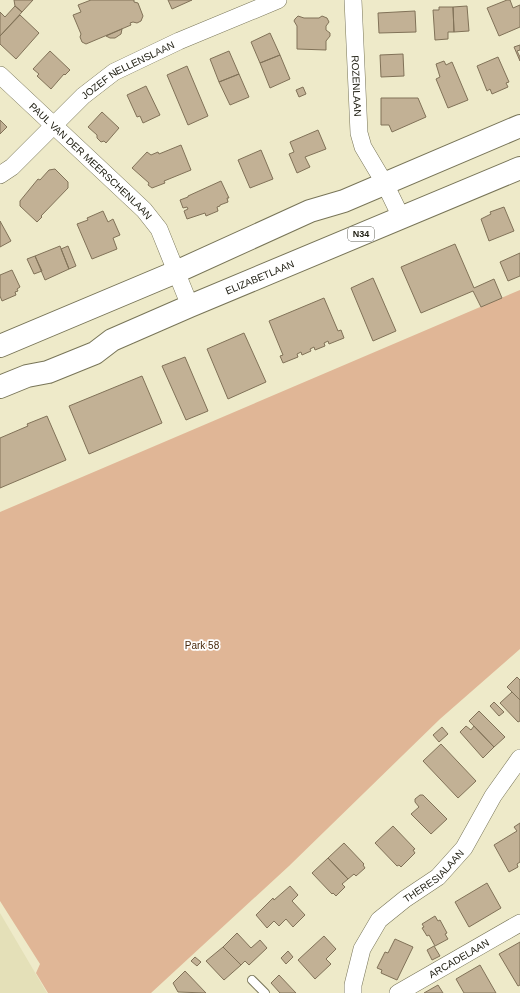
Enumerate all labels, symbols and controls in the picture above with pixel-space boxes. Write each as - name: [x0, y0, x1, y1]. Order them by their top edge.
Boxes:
- street label: JOZEF NELLENSLAAN: [79, 39, 176, 101]
- street label: ROZENLAAN: [350, 55, 363, 117]
- street label: PAUL VAN DER MEERSCHENLAAN: [27, 101, 154, 221]
- road number: N34: [348, 227, 374, 241]
- street label: ELIZABETLAAN: [224, 258, 296, 297]
- park label: Park 58: [185, 640, 220, 651]
- street label: THERESIALAAN: [401, 847, 466, 905]
- street label: ARCADELAAN: [427, 937, 491, 980]

